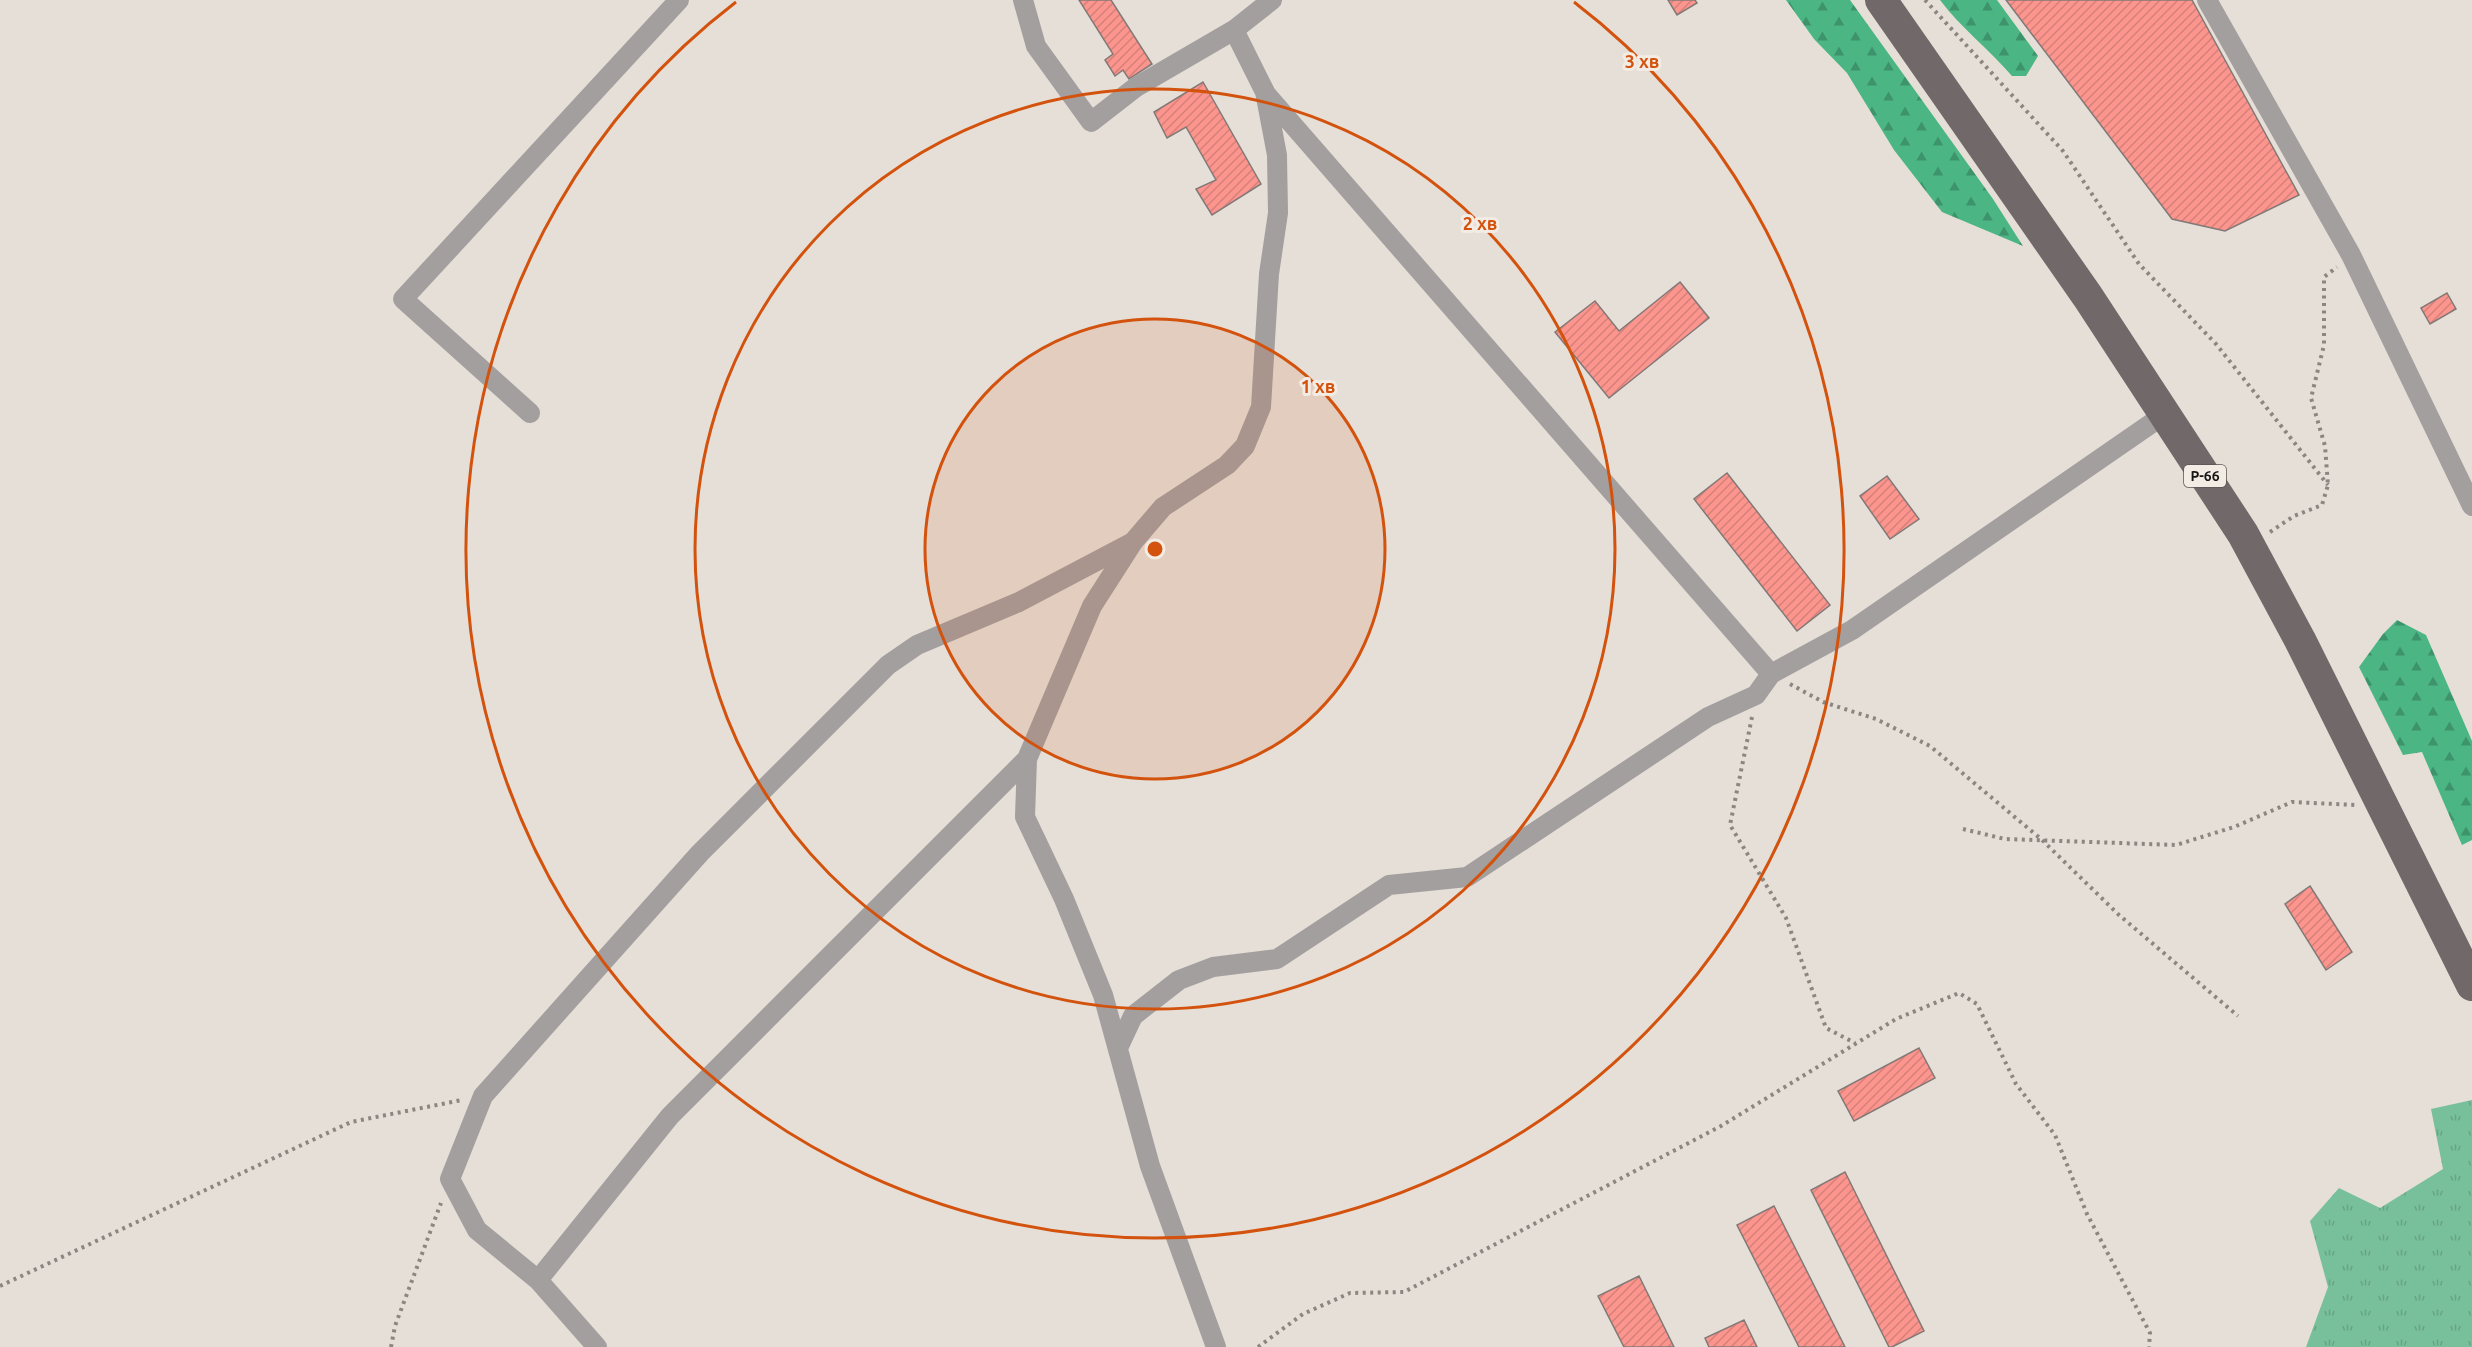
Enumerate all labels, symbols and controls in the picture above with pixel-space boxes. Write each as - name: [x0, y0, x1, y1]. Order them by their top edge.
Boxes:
- text: 3 хв: [1625, 51, 1659, 71]
- text: 2 хв: [1463, 213, 1497, 233]
- text: 1 хв: [1301, 376, 1335, 396]
- road number: Р-66: [2184, 465, 2226, 487]
- centre of rings: [1145, 539, 1165, 559]

